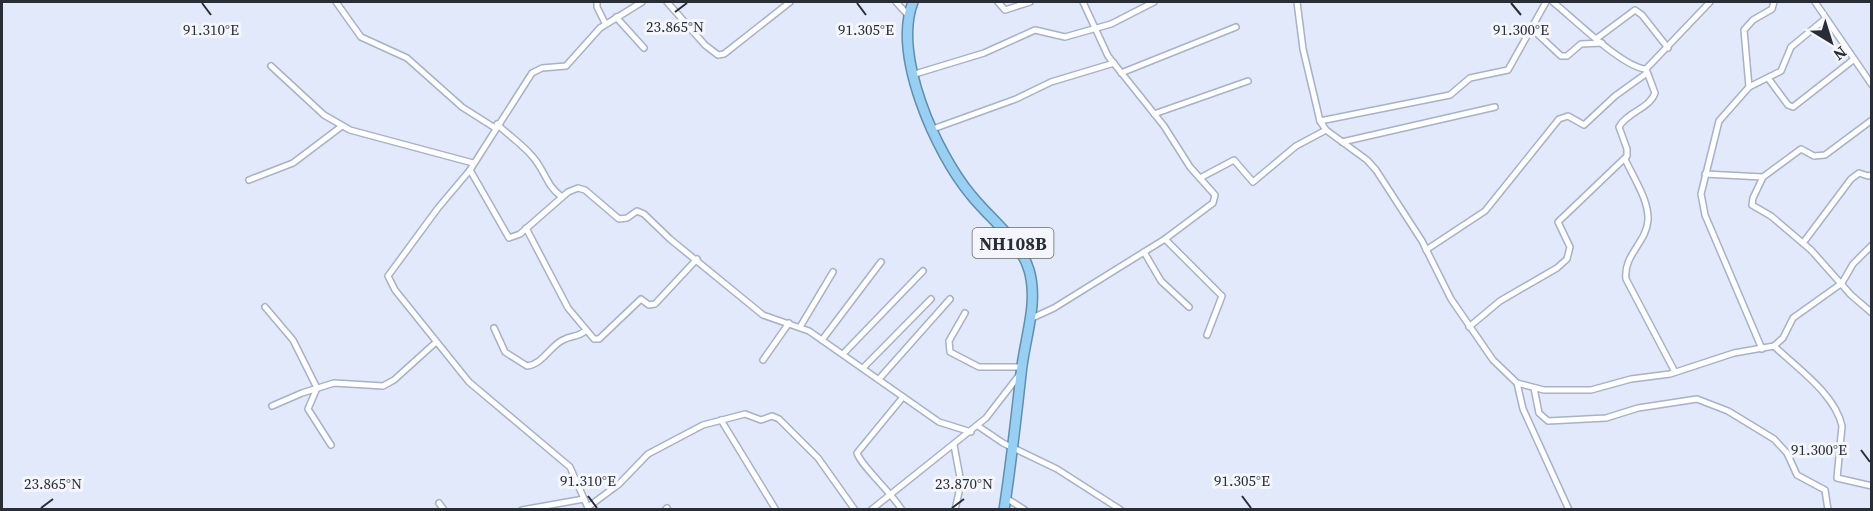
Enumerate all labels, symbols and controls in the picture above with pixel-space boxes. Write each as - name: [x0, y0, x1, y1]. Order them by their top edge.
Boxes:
- north arrow: [1801, 12, 1861, 72]
- text: 23.865°N: [646, 16, 704, 37]
- text: 91.310°E: [183, 19, 239, 40]
- text: 91.305°E: [838, 19, 894, 40]
- text: 91.300°E: [1493, 19, 1549, 40]
- text: N: [1829, 42, 1852, 66]
- road number: NH108B: [972, 228, 1054, 258]
- text: 91.300°E: [1791, 439, 1847, 460]
- text: 91.310°E: [560, 470, 616, 491]
- text: 91.305°E: [1214, 470, 1270, 491]
- text: 23.865°N: [24, 473, 82, 494]
- text: 23.870°N: [935, 473, 993, 494]

